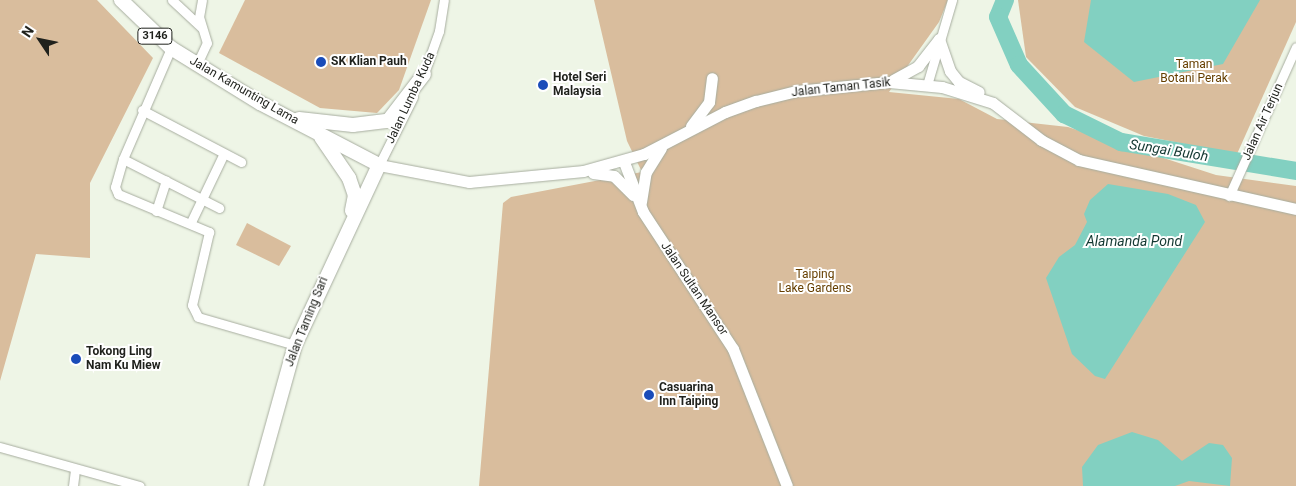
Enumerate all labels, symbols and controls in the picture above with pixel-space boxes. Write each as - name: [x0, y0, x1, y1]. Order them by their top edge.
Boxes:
- north arrow: [15, 15, 65, 65]
- text: N: [18, 23, 37, 40]
- road number: 3146: [136, 28, 174, 44]
- street label: Jalan Lumba Kuda: [384, 50, 438, 146]
- street label: Jalan Kamunting Lama: [187, 54, 301, 128]
- place label: SK Klian Pauh: [331, 55, 407, 69]
- marker: SK Klian Pauh: [315, 56, 327, 68]
- park label: Taman Botani Perak: [1160, 58, 1228, 86]
- place label: Hotel Seri Malaysia: [553, 71, 606, 99]
- street label: Jalan Taman Tasik: [790, 76, 892, 100]
- marker: Hotel Seri Malaysia: [537, 79, 549, 91]
- street label: Jalan Air Terjun: [1240, 81, 1286, 163]
- water label: Sungai Buloh: [1129, 136, 1209, 164]
- water label: Alamanda Pond: [1086, 233, 1182, 249]
- street label: Jalan Sultan Mansor: [657, 240, 731, 338]
- park label: Taiping Lake Gardens: [779, 268, 851, 296]
- street label: Jalan Taming Sari: [282, 275, 332, 369]
- place label: Tokong Ling Nam Ku Miew: [86, 345, 160, 373]
- marker: Tokong Ling Nam Ku Miew: [70, 353, 82, 365]
- place label: Casuarina Inn Taiping: [659, 381, 719, 409]
- marker: Casuarina Inn Taiping: [643, 389, 655, 401]

